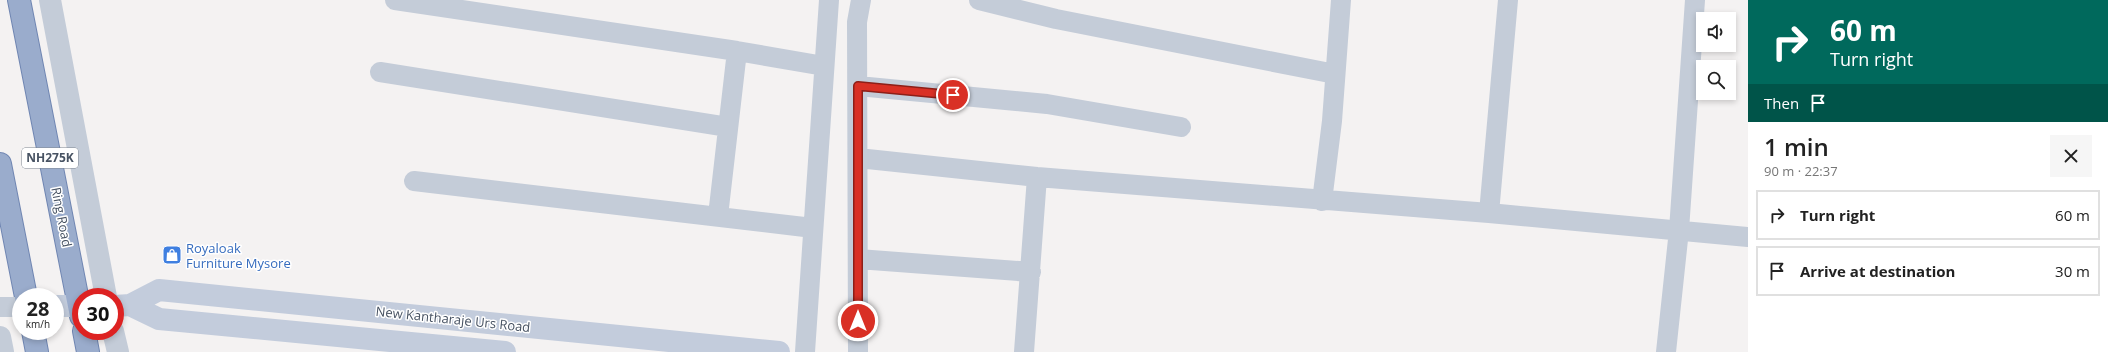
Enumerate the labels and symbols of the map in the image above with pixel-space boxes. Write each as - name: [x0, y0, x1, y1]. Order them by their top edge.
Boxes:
- pin: [936, 78, 970, 112]
- road number: NH275K: [22, 148, 78, 168]
- street label: Ring Road: [47, 185, 77, 249]
- place label: Royaloak Furniture Mysore: [186, 239, 291, 272]
- shop icon: Royaloak Furniture Mysore: [161, 244, 183, 266]
- speed limit sign: 30: [72, 288, 124, 340]
- position arrow: [837, 300, 879, 342]
- street label: New Kantharaje Urs Road: [375, 302, 531, 336]

